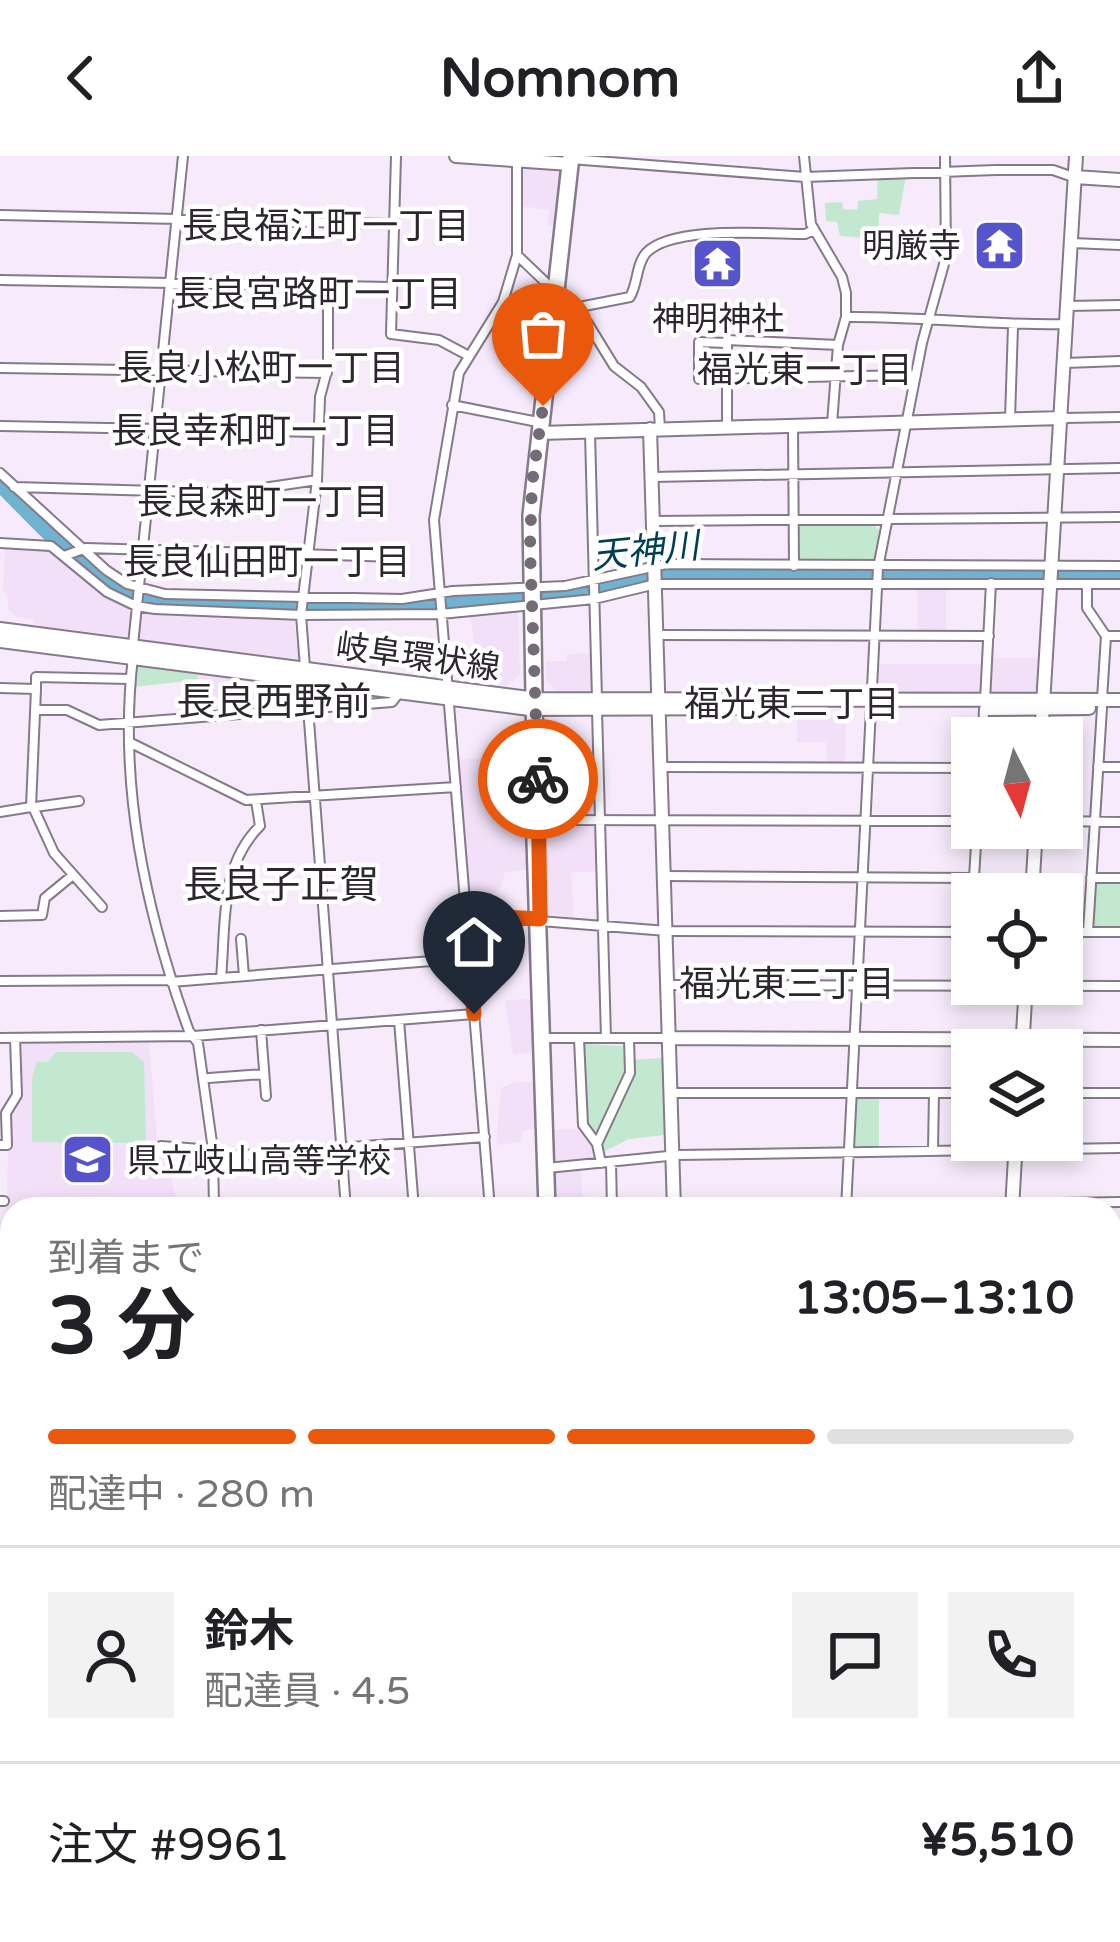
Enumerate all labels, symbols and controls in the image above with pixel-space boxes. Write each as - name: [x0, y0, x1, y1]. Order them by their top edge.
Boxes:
- icon: back: [48, 45, 114, 111]
- icon: share: [1006, 45, 1072, 111]
- text: Nomnom: [440, 46, 680, 111]
- district label: 長良福江町一丁目: [182, 205, 470, 248]
- temple icon: 明厳寺: [972, 217, 1028, 273]
- place label: 明厳寺: [862, 227, 961, 266]
- temple icon: 神明神社: [690, 236, 746, 292]
- district label: 長良宮路町一丁目: [174, 273, 462, 316]
- pin: [492, 283, 594, 406]
- place label: 神明神社: [652, 300, 784, 339]
- icon: bag: [510, 301, 576, 367]
- district label: 長良小松町一丁目: [117, 347, 405, 390]
- district label: 福光東一丁目: [697, 349, 913, 392]
- district label: 長良幸和町一丁目: [111, 410, 399, 453]
- district label: 長良森町一丁目: [137, 481, 389, 524]
- water label: 天神川: [589, 524, 705, 579]
- district label: 長良仙田町一丁目: [123, 541, 411, 584]
- street label: 岐阜環状線: [333, 627, 502, 688]
- district label: 長良西野前: [176, 679, 372, 726]
- district label: 福光東二丁目: [684, 683, 900, 726]
- north arrow: [951, 717, 1083, 849]
- map controls: [951, 717, 1083, 1161]
- courier: [478, 719, 598, 839]
- icon: bike: [505, 746, 571, 812]
- district label: 長良子正賀: [183, 862, 379, 909]
- button: locate: [951, 873, 1083, 1005]
- pin: [423, 891, 525, 1014]
- icon: home: [441, 909, 507, 975]
- district label: 福光東三丁目: [679, 963, 895, 1006]
- button: layers: [951, 1029, 1083, 1161]
- school or university icon: 県立岐山高等学校: [60, 1132, 116, 1188]
- place label: 県立岐山高等学校: [127, 1142, 391, 1181]
- text: 到着まで: [48, 1235, 204, 1282]
- text: 13:05–13:10: [794, 1272, 1074, 1326]
- text: 3 分: [48, 1280, 195, 1374]
- text: 配達中 · 280 m: [48, 1471, 315, 1518]
- button: person: [48, 1592, 174, 1718]
- button: chat: [792, 1592, 918, 1718]
- button: phone: [948, 1592, 1074, 1718]
- text: 鈴木: [204, 1605, 294, 1659]
- text: 配達員 · 4.5: [204, 1668, 411, 1715]
- text: ¥5,510: [920, 1814, 1074, 1868]
- text: 注文 #9961: [48, 1819, 290, 1873]

